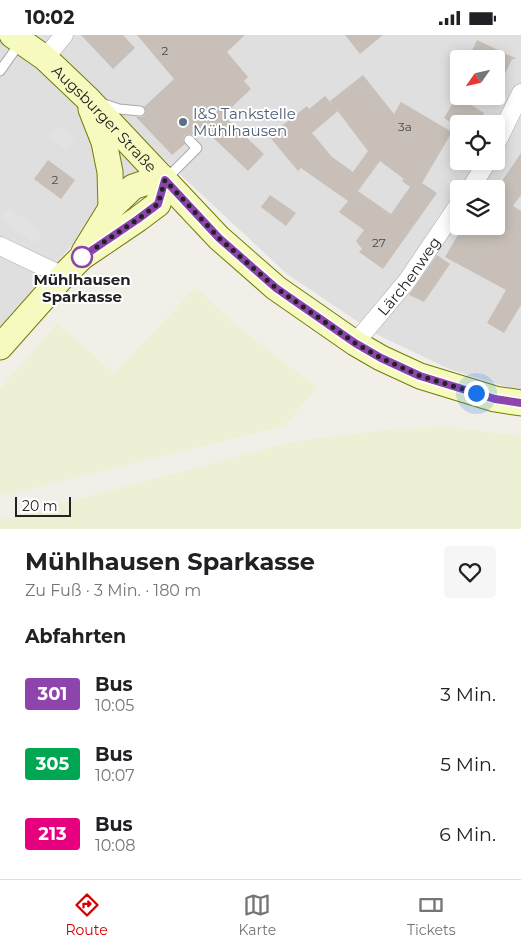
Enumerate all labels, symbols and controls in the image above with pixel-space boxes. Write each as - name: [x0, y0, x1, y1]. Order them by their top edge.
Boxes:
- text: 10:02: [25, 6, 74, 29]
- house number: 2: [162, 43, 169, 58]
- north arrow: [450, 50, 505, 105]
- map controls: [450, 50, 505, 235]
- street label: Augsburger Straße: [48, 60, 161, 176]
- place label: I&S Tankstelle Mühlhausen: [193, 104, 296, 140]
- button: locate: [450, 115, 505, 170]
- marker: I&S Tankstelle Mühlhausen: [177, 116, 189, 128]
- house number: 3a: [398, 119, 412, 134]
- house number: 2: [52, 172, 59, 187]
- button: layers: [450, 180, 505, 235]
- street label: Lärchenweg: [373, 233, 444, 319]
- house number: 27: [372, 235, 386, 250]
- marker: Mühlhausen Sparkasse: [71, 246, 93, 268]
- place label: Mühlhausen Sparkasse: [33, 270, 131, 306]
- your location: [464, 381, 489, 406]
- scale bar: [15, 494, 71, 517]
- text: 20 m: [22, 497, 58, 515]
- button: heart: [444, 546, 496, 598]
- text: Mühlhausen Sparkasse: [25, 547, 315, 576]
- text: Zu Fuß · 3 Min. · 180 m: [25, 581, 201, 600]
- text: Abfahrten: [25, 625, 126, 648]
- text: Bus: [95, 673, 133, 696]
- text: 301: [38, 683, 67, 705]
- text: 3 Min.: [440, 683, 496, 706]
- text: 10:05: [95, 696, 134, 715]
- text: Bus: [95, 743, 133, 766]
- text: 305: [36, 753, 69, 775]
- text: 5 Min.: [440, 753, 496, 776]
- text: 10:07: [95, 766, 135, 785]
- text: Bus: [95, 813, 133, 836]
- text: 213: [38, 823, 67, 845]
- text: 6 Min.: [439, 823, 496, 846]
- text: 10:08: [95, 836, 136, 855]
- tab: Route: [65, 891, 108, 939]
- tab: Karte: [238, 891, 276, 939]
- tab: Tickets: [407, 891, 456, 939]

